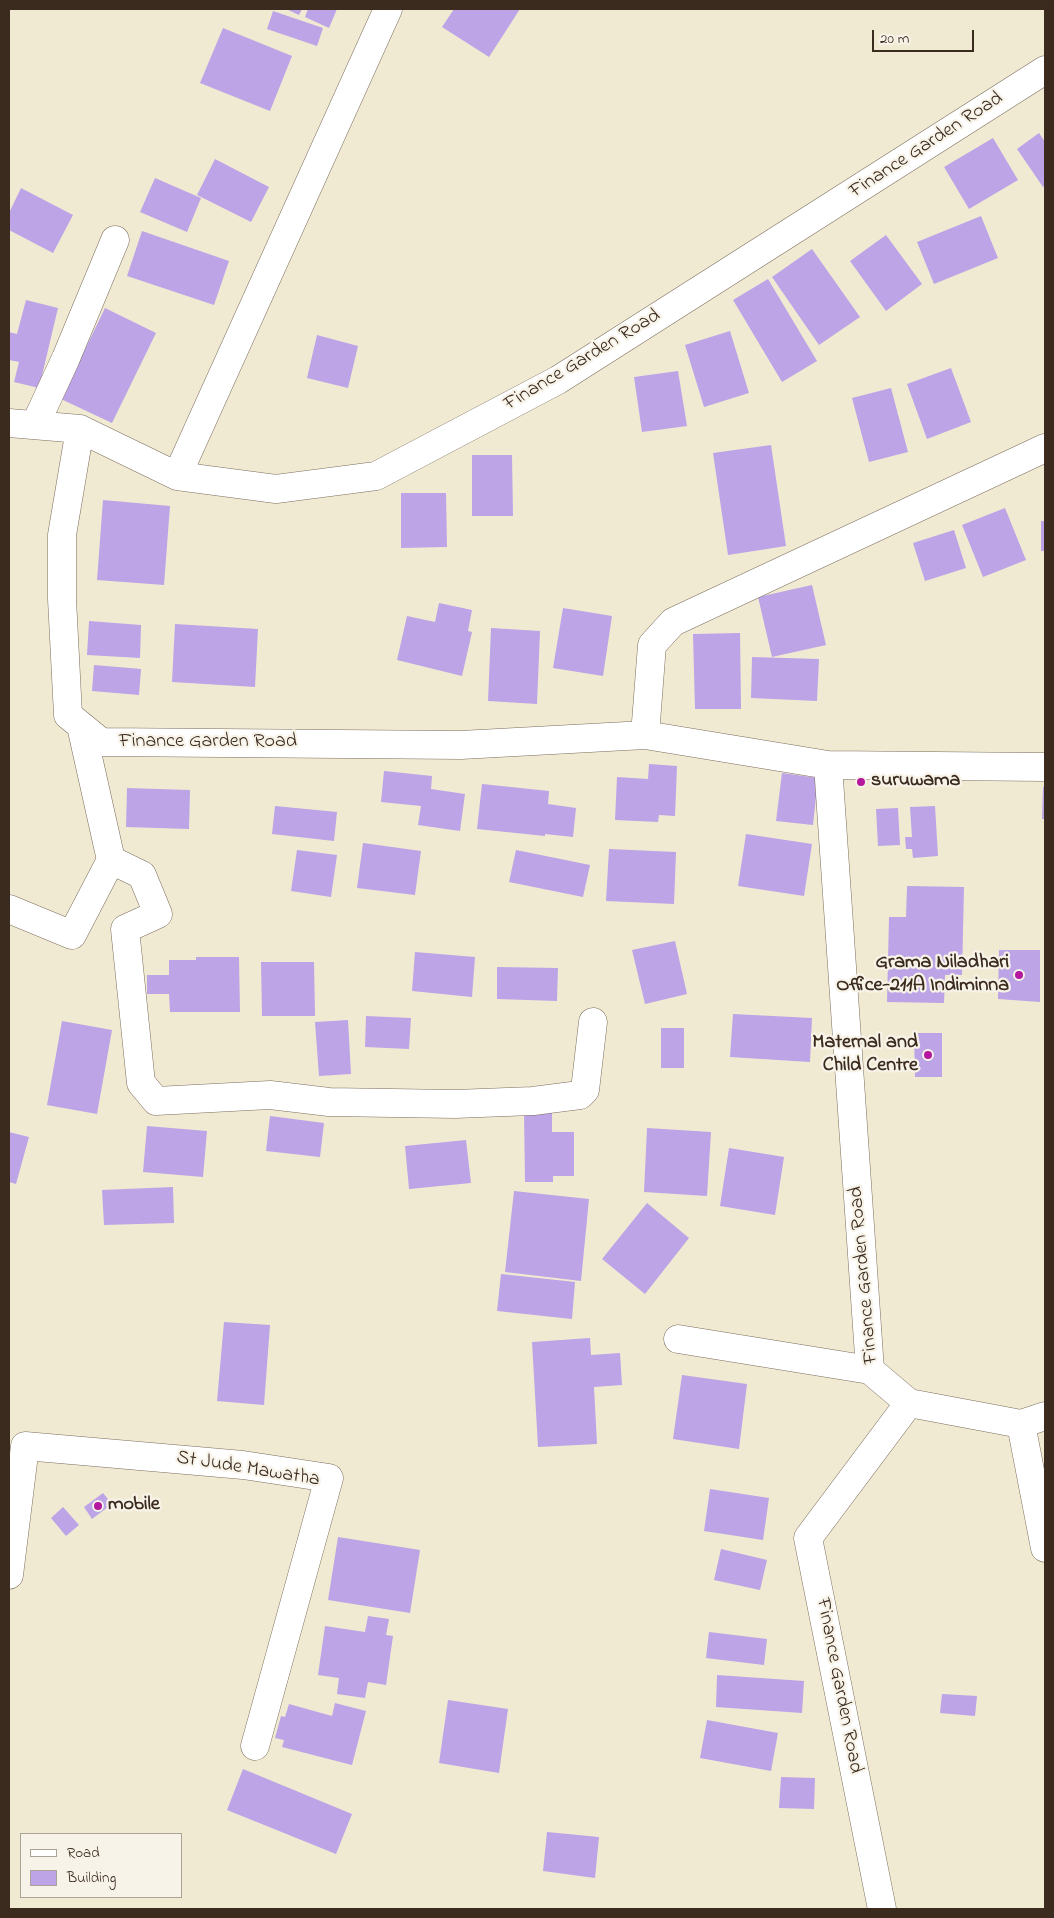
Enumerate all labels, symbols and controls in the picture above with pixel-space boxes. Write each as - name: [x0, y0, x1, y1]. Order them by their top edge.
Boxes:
- scale bar: [874, 20, 976, 52]
- text: 20 m: [880, 28, 909, 50]
- street label: Finance Garden Road: [846, 87, 1008, 205]
- street label: Finance Garden Road: [501, 305, 665, 417]
- street label: Finance Garden Road: [119, 731, 297, 755]
- place label: suruwama: [871, 770, 960, 794]
- marker: suruwama: [855, 776, 867, 788]
- place label: Grama Niladhari Office-211A Indiminna: [836, 952, 1009, 999]
- marker: Grama Niladhari Office-211A Indiminna: [1013, 969, 1025, 981]
- place label: Maternal and Child Centre: [812, 1032, 918, 1079]
- marker: Maternal and Child Centre: [922, 1049, 934, 1061]
- street label: Finance Garden Road: [845, 1185, 885, 1365]
- street label: St Jude Mawatha: [175, 1447, 321, 1493]
- place label: mobile: [108, 1494, 160, 1518]
- marker: mobile: [92, 1500, 104, 1512]
- street label: Finance Garden Road: [809, 1596, 867, 1776]
- legend: [20, 1833, 182, 1898]
- text: Road: [67, 1842, 100, 1864]
- text: Building: [67, 1867, 116, 1889]

